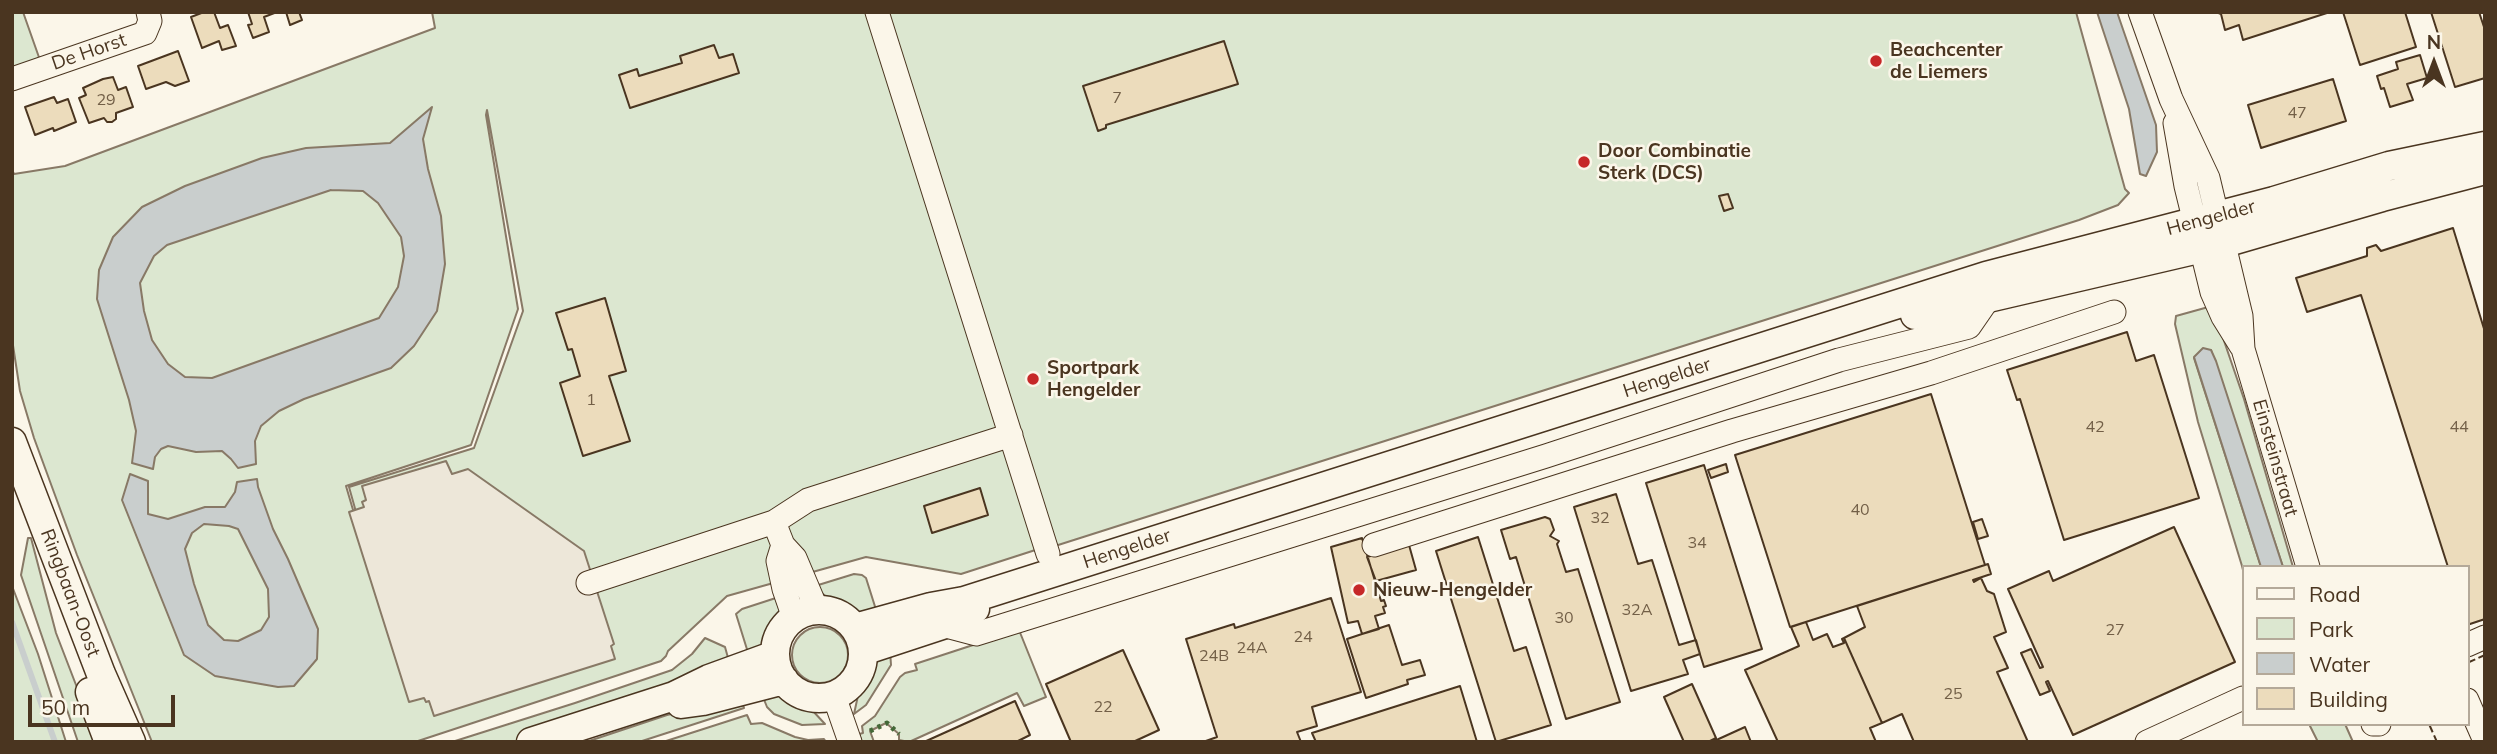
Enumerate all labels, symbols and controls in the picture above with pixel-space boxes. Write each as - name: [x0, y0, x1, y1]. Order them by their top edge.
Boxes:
- north arrow: [2399, 28, 2469, 98]
- street label: De Horst: [49, 29, 129, 75]
- text: N: [2427, 30, 2441, 54]
- place label: Beachcenter de Liemers: [1890, 39, 2003, 83]
- marker: Beachcenter de Liemers: [1868, 53, 1884, 69]
- house number: 7: [1112, 88, 1122, 108]
- house number: 29: [96, 90, 116, 110]
- house number: 47: [2287, 103, 2307, 123]
- place label: Door Combinatie Sterk (DCS): [1598, 140, 1751, 184]
- marker: Door Combinatie Sterk (DCS): [1576, 154, 1592, 170]
- street label: Hengelder: [2164, 195, 2258, 241]
- street label: Hengelder: [1620, 353, 1714, 403]
- place label: Sportpark Hengelder: [1047, 357, 1140, 401]
- marker: Sportpark Hengelder: [1025, 371, 1041, 387]
- house number: 1: [586, 390, 596, 410]
- street label: Einsteinstraat: [2247, 397, 2303, 519]
- house number: 42: [2085, 417, 2105, 437]
- house number: 44: [2449, 417, 2469, 437]
- house number: 40: [1850, 500, 1870, 520]
- house number: 32: [1590, 508, 1610, 528]
- street label: Hengelder: [1080, 524, 1174, 574]
- street label: Ringbaan-Oost: [35, 526, 105, 660]
- house number: 34: [1687, 533, 1707, 553]
- legend: [2242, 565, 2469, 726]
- place label: Nieuw-Hengelder: [1373, 579, 1532, 601]
- text: Road: [2309, 581, 2360, 607]
- marker: Nieuw-Hengelder: [1351, 582, 1367, 598]
- house number: 32A: [1622, 600, 1652, 620]
- house number: 30: [1554, 608, 1574, 628]
- text: Park: [2309, 616, 2353, 642]
- house number: 27: [2105, 620, 2125, 640]
- house number: 24: [1293, 627, 1313, 647]
- house number: 24A: [1237, 638, 1267, 658]
- house number: 24B: [1199, 646, 1229, 666]
- text: Water: [2309, 651, 2370, 677]
- scale bar: [32, 680, 178, 724]
- house number: 25: [1943, 684, 1963, 704]
- text: Building: [2309, 686, 2388, 712]
- text: 50 m: [41, 694, 90, 720]
- house number: 22: [1093, 697, 1113, 717]

